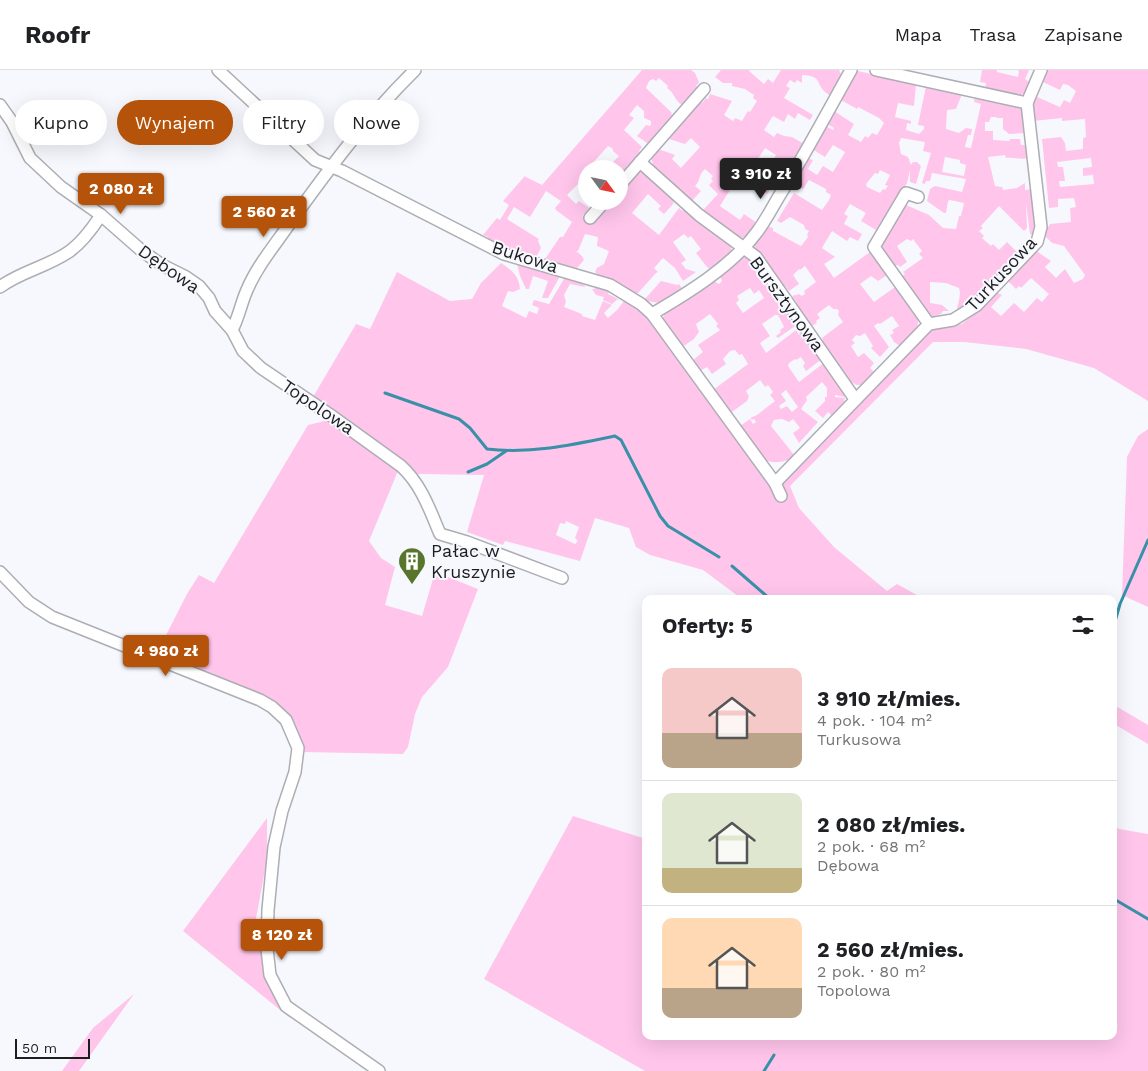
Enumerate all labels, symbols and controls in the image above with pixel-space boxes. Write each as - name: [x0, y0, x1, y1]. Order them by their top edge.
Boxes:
- text: Roofr: [25, 21, 90, 49]
- text: Mapa: [895, 24, 942, 45]
- text: Trasa: [970, 24, 1016, 45]
- text: Zapisane: [1044, 24, 1123, 45]
- chip: Kupno: [15, 100, 107, 145]
- chip: Wynajem: [117, 100, 233, 145]
- chip: Filtry: [243, 100, 324, 145]
- chip: Nowe: [334, 100, 419, 145]
- pin: 3 910 zł: [709, 158, 813, 200]
- north arrow: [578, 160, 628, 210]
- map controls: [578, 160, 628, 210]
- text: 3 910 zł: [731, 164, 791, 183]
- pin: 2 080 zł: [69, 172, 173, 215]
- text: 2 080 zł: [89, 179, 153, 198]
- pin: 2 560 zł: [212, 196, 316, 238]
- text: 2 560 zł: [233, 202, 295, 221]
- street label: Turkusowa: [961, 232, 1041, 315]
- street label: Bukowa: [489, 236, 561, 277]
- street label: Dębowa: [135, 240, 204, 297]
- street label: Bursztynowa: [746, 252, 829, 355]
- street label: Topolowa: [278, 375, 358, 438]
- place label: Pałac w Kruszynie: [431, 540, 516, 582]
- building icon: Pałac w Kruszynie: [397, 546, 427, 585]
- icon: filters: [1069, 611, 1097, 639]
- text: Oferty: 5: [662, 613, 753, 638]
- pin: 4 980 zł: [114, 634, 218, 677]
- text: 4 980 zł: [134, 641, 198, 660]
- text: 3 910 zł/mies.: [817, 686, 961, 711]
- icon: home: [702, 688, 762, 748]
- text: 4 pok. · 104 m²: [817, 711, 932, 730]
- text: Turkusowa: [817, 730, 901, 749]
- text: 2 080 zł/mies.: [817, 812, 965, 837]
- icon: home: [702, 813, 762, 873]
- text: 2 pok. · 68 m²: [817, 837, 925, 856]
- text: Dębowa: [817, 856, 879, 875]
- pin: 8 120 zł: [230, 918, 334, 961]
- text: 8 120 zł: [252, 925, 312, 944]
- text: 2 560 zł/mies.: [817, 937, 964, 962]
- icon: home: [702, 938, 762, 998]
- text: 2 pok. · 80 m²: [817, 962, 926, 981]
- text: Topolowa: [817, 981, 891, 1000]
- scale bar: [15, 1036, 90, 1059]
- text: 50 m: [22, 1040, 57, 1056]

